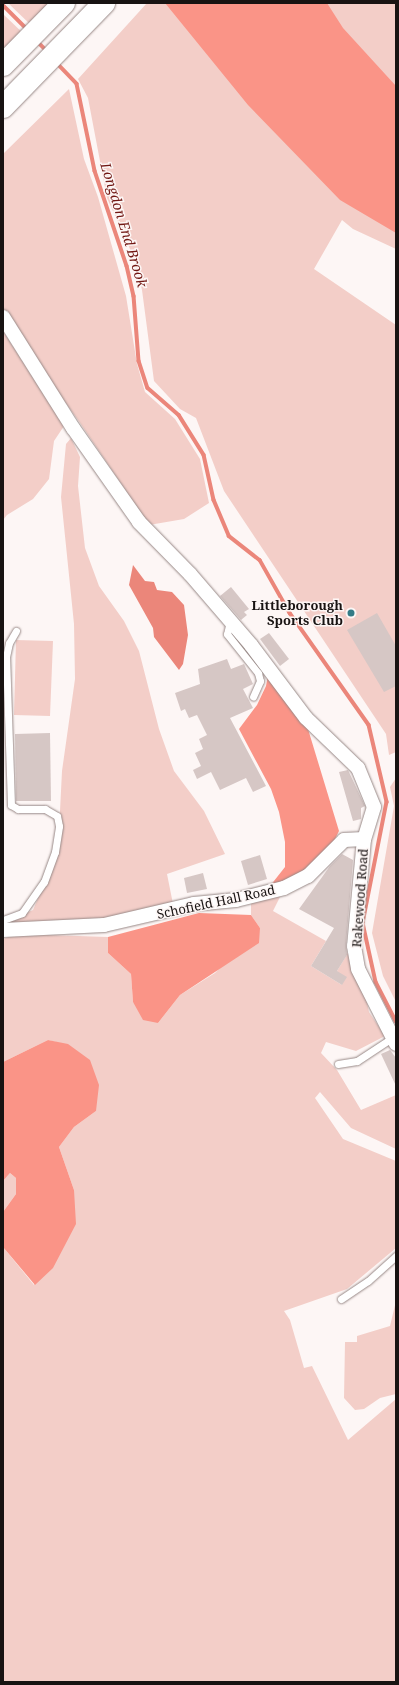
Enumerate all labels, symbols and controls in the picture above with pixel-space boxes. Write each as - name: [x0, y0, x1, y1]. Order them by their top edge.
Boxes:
- water label: Longdon End Brook: [97, 161, 151, 289]
- place label: Littleborough Sports Club: [252, 598, 343, 629]
- marker: Littleborough Sports Club: [346, 608, 356, 618]
- street label: Rakewood Road: [349, 848, 371, 948]
- street label: Schofield Hall Road: [155, 882, 277, 922]

